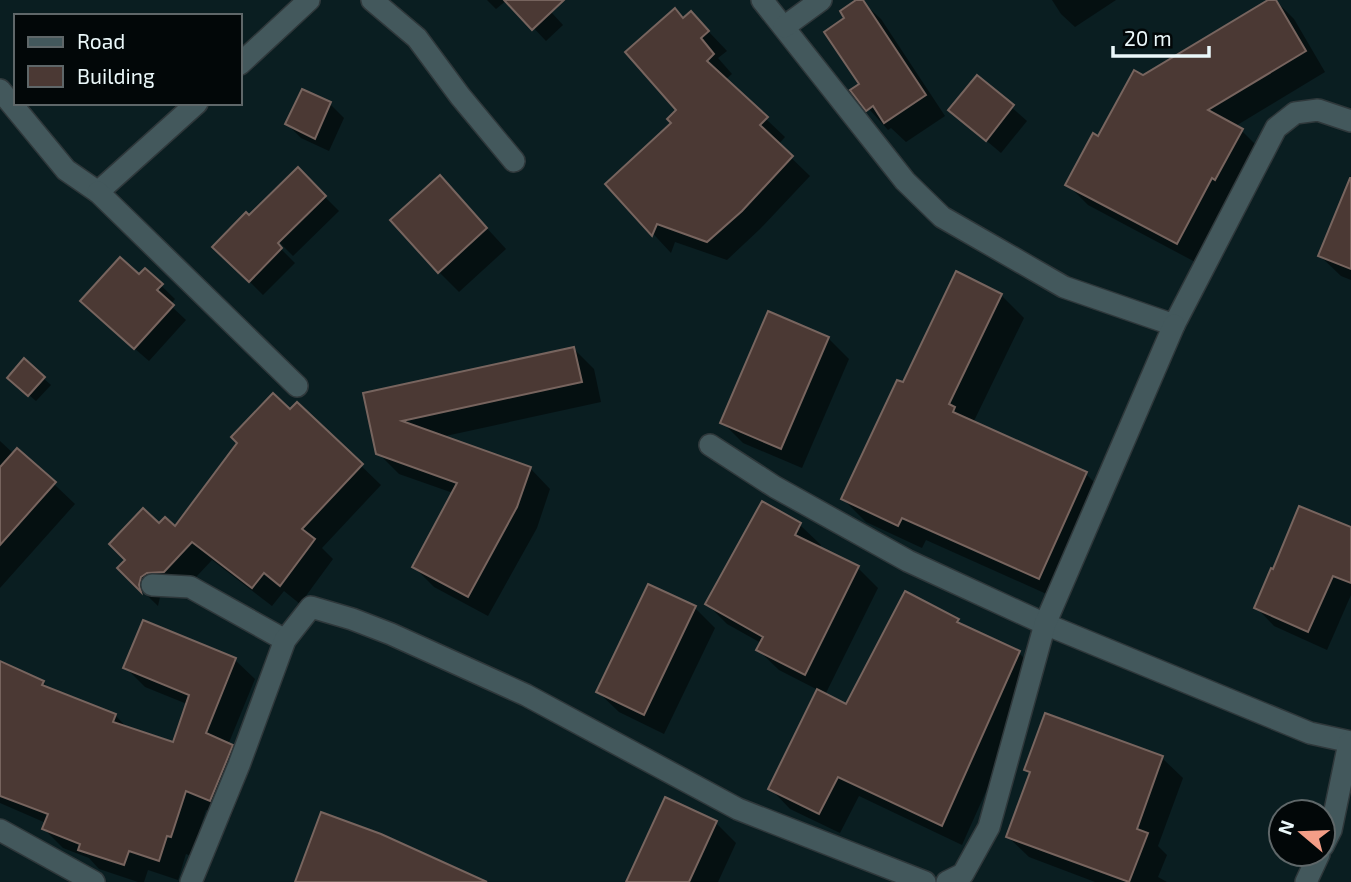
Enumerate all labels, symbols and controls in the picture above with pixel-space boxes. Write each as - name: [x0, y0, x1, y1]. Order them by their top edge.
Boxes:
- legend: [14, 14, 242, 105]
- scale bar: [1113, 14, 1209, 58]
- text: 20 m: [1124, 25, 1172, 50]
- text: Road: [77, 28, 125, 53]
- text: Building: [77, 63, 155, 88]
- north arrow: [1267, 798, 1337, 868]
- text: N: [1272, 817, 1299, 838]

